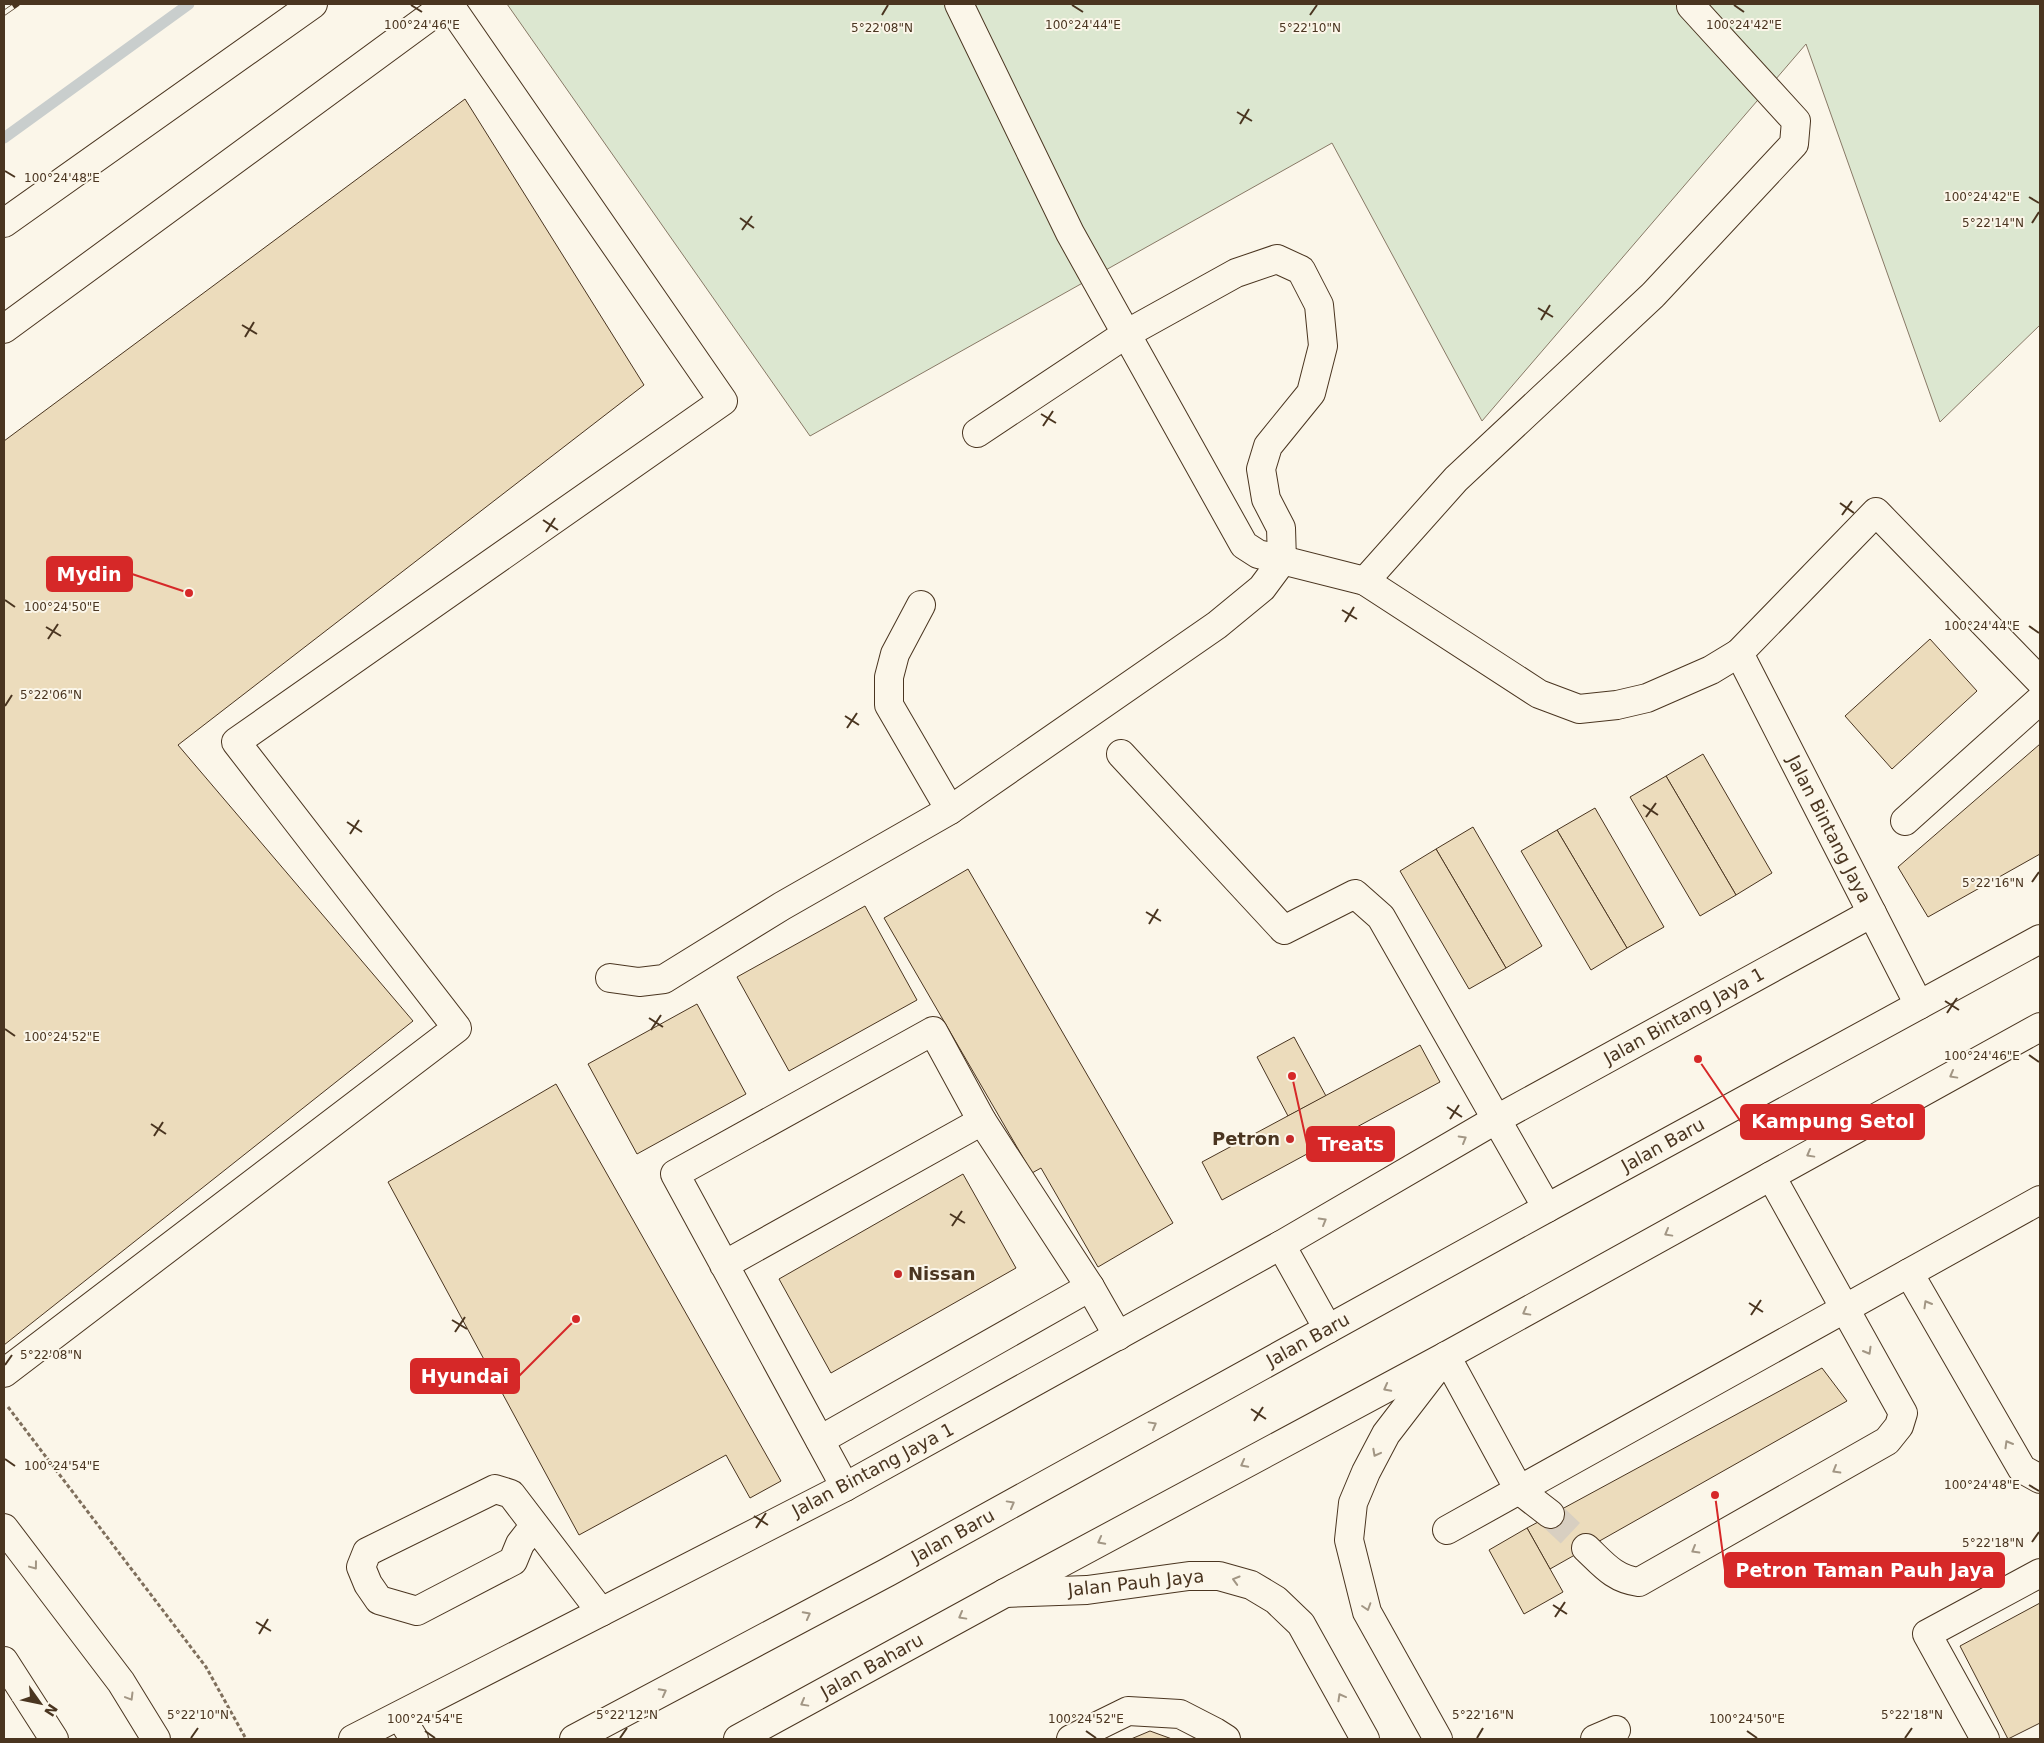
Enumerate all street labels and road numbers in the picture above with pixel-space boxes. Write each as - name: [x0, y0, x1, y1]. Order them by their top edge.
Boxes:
- street label: Jalan Bintang Jaya: [1783, 751, 1876, 906]
- street label: Jalan Bintang Jaya 1: [1599, 963, 1768, 1069]
- street label: Jalan Baru: [1617, 1113, 1708, 1176]
- street label: Jalan Baru: [1262, 1308, 1353, 1371]
- street label: Jalan Bintang Jaya 1: [787, 1418, 957, 1522]
- street label: Jalan Baru: [907, 1504, 998, 1567]
- street label: Jalan Pauh Jaya: [1066, 1565, 1205, 1600]
- street label: Jalan Baharu: [816, 1629, 927, 1703]

